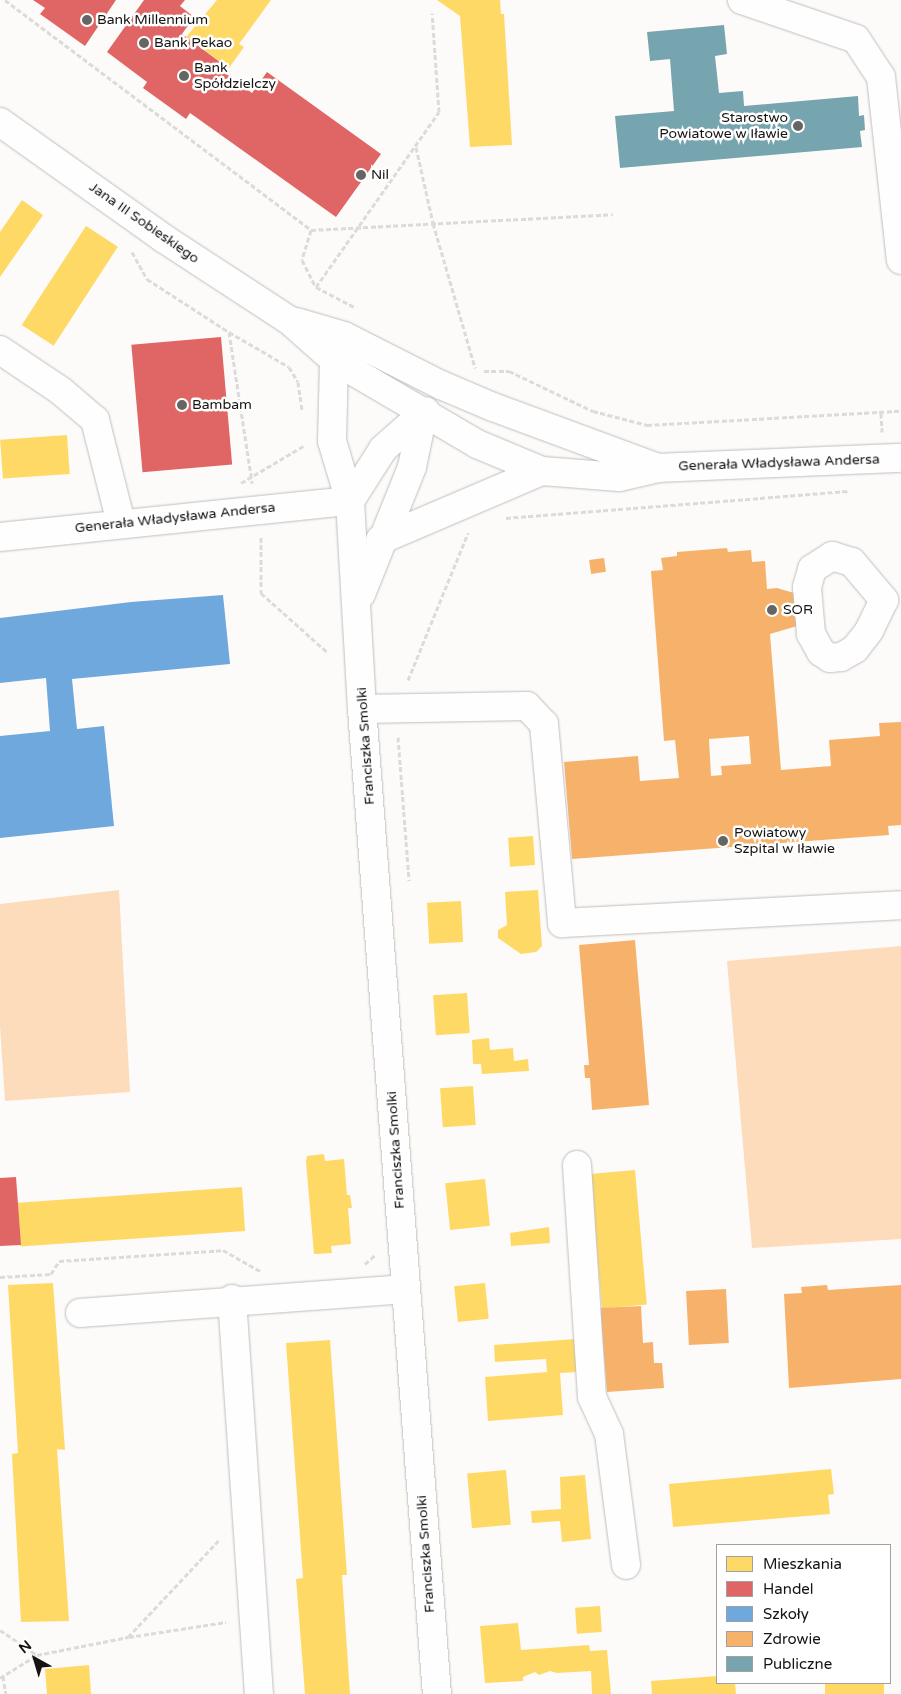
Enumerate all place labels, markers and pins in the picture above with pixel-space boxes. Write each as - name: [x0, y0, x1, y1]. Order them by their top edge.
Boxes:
- place label: Bank Millennium: [97, 12, 208, 28]
- marker: Bank Millennium: [81, 14, 93, 26]
- place label: Bank Pekao: [154, 35, 232, 51]
- marker: Bank Pekao: [138, 37, 150, 49]
- place label: Bank Spółdzielczy: [194, 60, 276, 92]
- marker: Bank Spółdzielczy: [178, 70, 190, 82]
- place label: Starostwo Powiatowe w Iławie: [659, 110, 788, 142]
- marker: Starostwo Powiatowe w Iławie: [792, 120, 804, 132]
- place label: Nil: [371, 167, 389, 183]
- marker: Nil: [355, 169, 367, 181]
- place label: Bambam: [192, 397, 252, 413]
- marker: Bambam: [176, 399, 188, 411]
- place label: SOR: [783, 602, 813, 618]
- marker: SOR: [765, 603, 779, 617]
- place label: Powiatowy Szpital w Iławie: [734, 825, 835, 858]
- marker: Powiatowy Szpital w Iławie: [716, 834, 730, 848]

